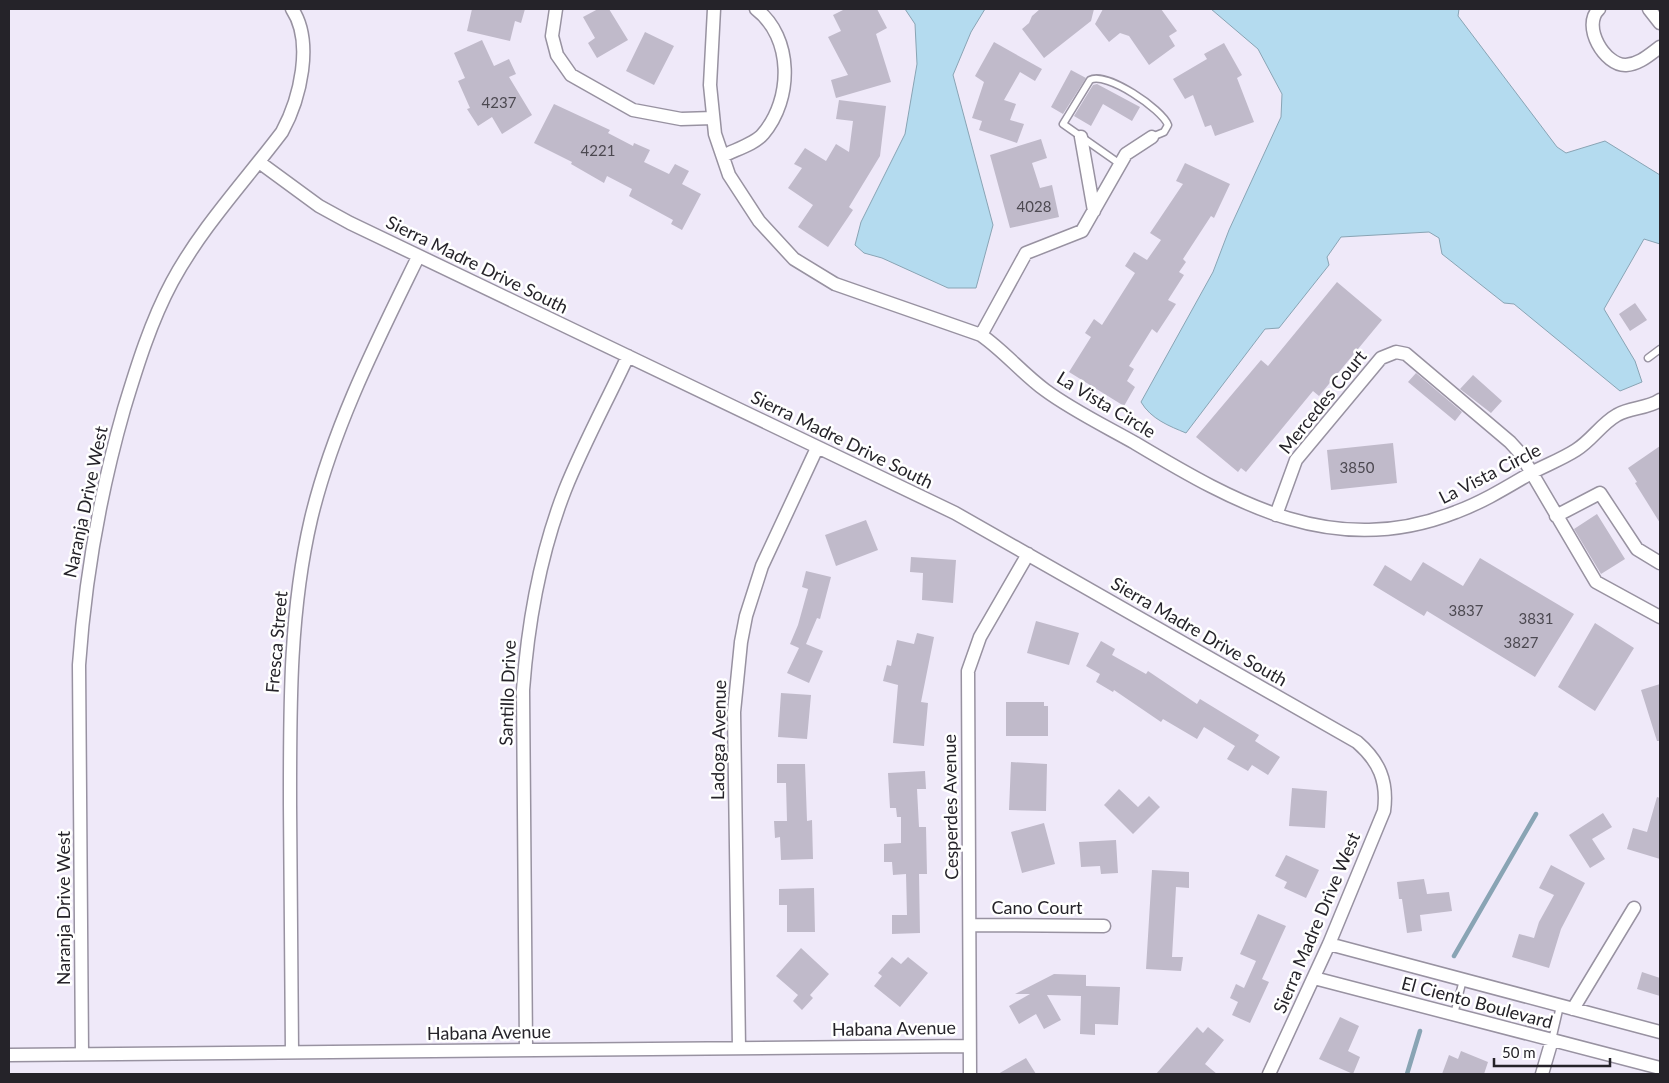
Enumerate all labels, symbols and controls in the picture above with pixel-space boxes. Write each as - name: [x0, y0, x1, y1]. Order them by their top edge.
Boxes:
- house number: 4237: [482, 93, 517, 111]
- house number: 4221: [581, 141, 615, 159]
- house number: 4028: [1017, 197, 1051, 215]
- street label: Sierra Madre Drive South: [383, 210, 572, 318]
- street label: Mercedes Court: [1274, 345, 1371, 458]
- street label: La Vista Circle: [1053, 366, 1160, 442]
- street label: Sierra Madre Drive South: [748, 385, 937, 493]
- street label: Naranja Drive West: [58, 423, 112, 580]
- street label: La Vista Circle: [1435, 438, 1544, 508]
- house number: 3850: [1340, 458, 1375, 476]
- street label: Sierra Madre Drive South: [1107, 572, 1292, 691]
- street label: Fresca Street: [261, 589, 291, 694]
- house number: 3837: [1449, 601, 1484, 619]
- house number: 3831: [1519, 609, 1553, 627]
- house number: 3827: [1504, 633, 1539, 651]
- street label: Santillo Drive: [494, 640, 520, 746]
- street label: Ladoga Avenue: [706, 680, 730, 800]
- street label: Cesperdes Avenue: [938, 734, 962, 880]
- street label: Sierra Madre Drive West: [1268, 828, 1364, 1016]
- street label: Naranja Drive West: [52, 830, 74, 985]
- street label: Cano Court: [992, 896, 1083, 918]
- street label: El Ciento Boulevard: [1399, 971, 1555, 1033]
- street label: Habana Avenue: [832, 1016, 956, 1040]
- street label: Habana Avenue: [427, 1020, 551, 1044]
- scale bar: [1494, 1036, 1610, 1068]
- text: 50 m: [1502, 1043, 1536, 1061]

